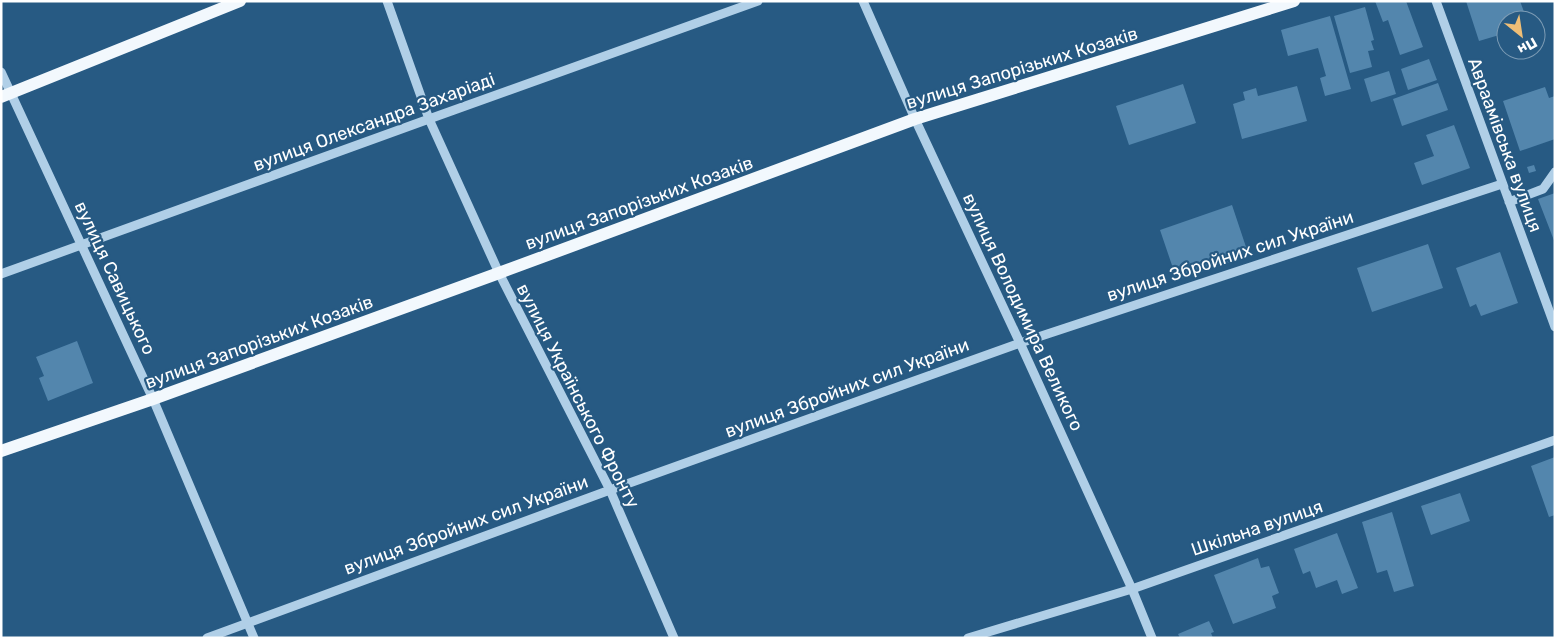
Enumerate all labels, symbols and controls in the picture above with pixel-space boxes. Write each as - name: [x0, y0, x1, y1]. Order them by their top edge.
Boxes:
- north arrow: [1496, 10, 1546, 60]
- street label: вулиця Запорізьких Козаків: [904, 22, 1140, 114]
- text: Пн: [1515, 34, 1540, 58]
- street label: Авраамівська вулиця: [1463, 55, 1547, 235]
- street label: вулиця Олександра Захаріаді: [250, 68, 498, 176]
- street label: вулиця Запорізьких Козаків: [522, 151, 756, 255]
- street label: вулиця Володимира Великого: [958, 190, 1088, 434]
- street label: вулиця Савицького: [70, 198, 160, 358]
- street label: вулиця Збройних сил України: [1104, 206, 1356, 306]
- street label: вулиця Українського Фронту: [512, 280, 644, 512]
- street label: вулиця Запорізьких Козаків: [142, 290, 376, 394]
- street label: вулиця Збройних сил України: [722, 334, 972, 442]
- street label: вулиця Збройних сил України: [341, 471, 591, 579]
- street label: Шкільна вулиця: [1188, 495, 1326, 561]

